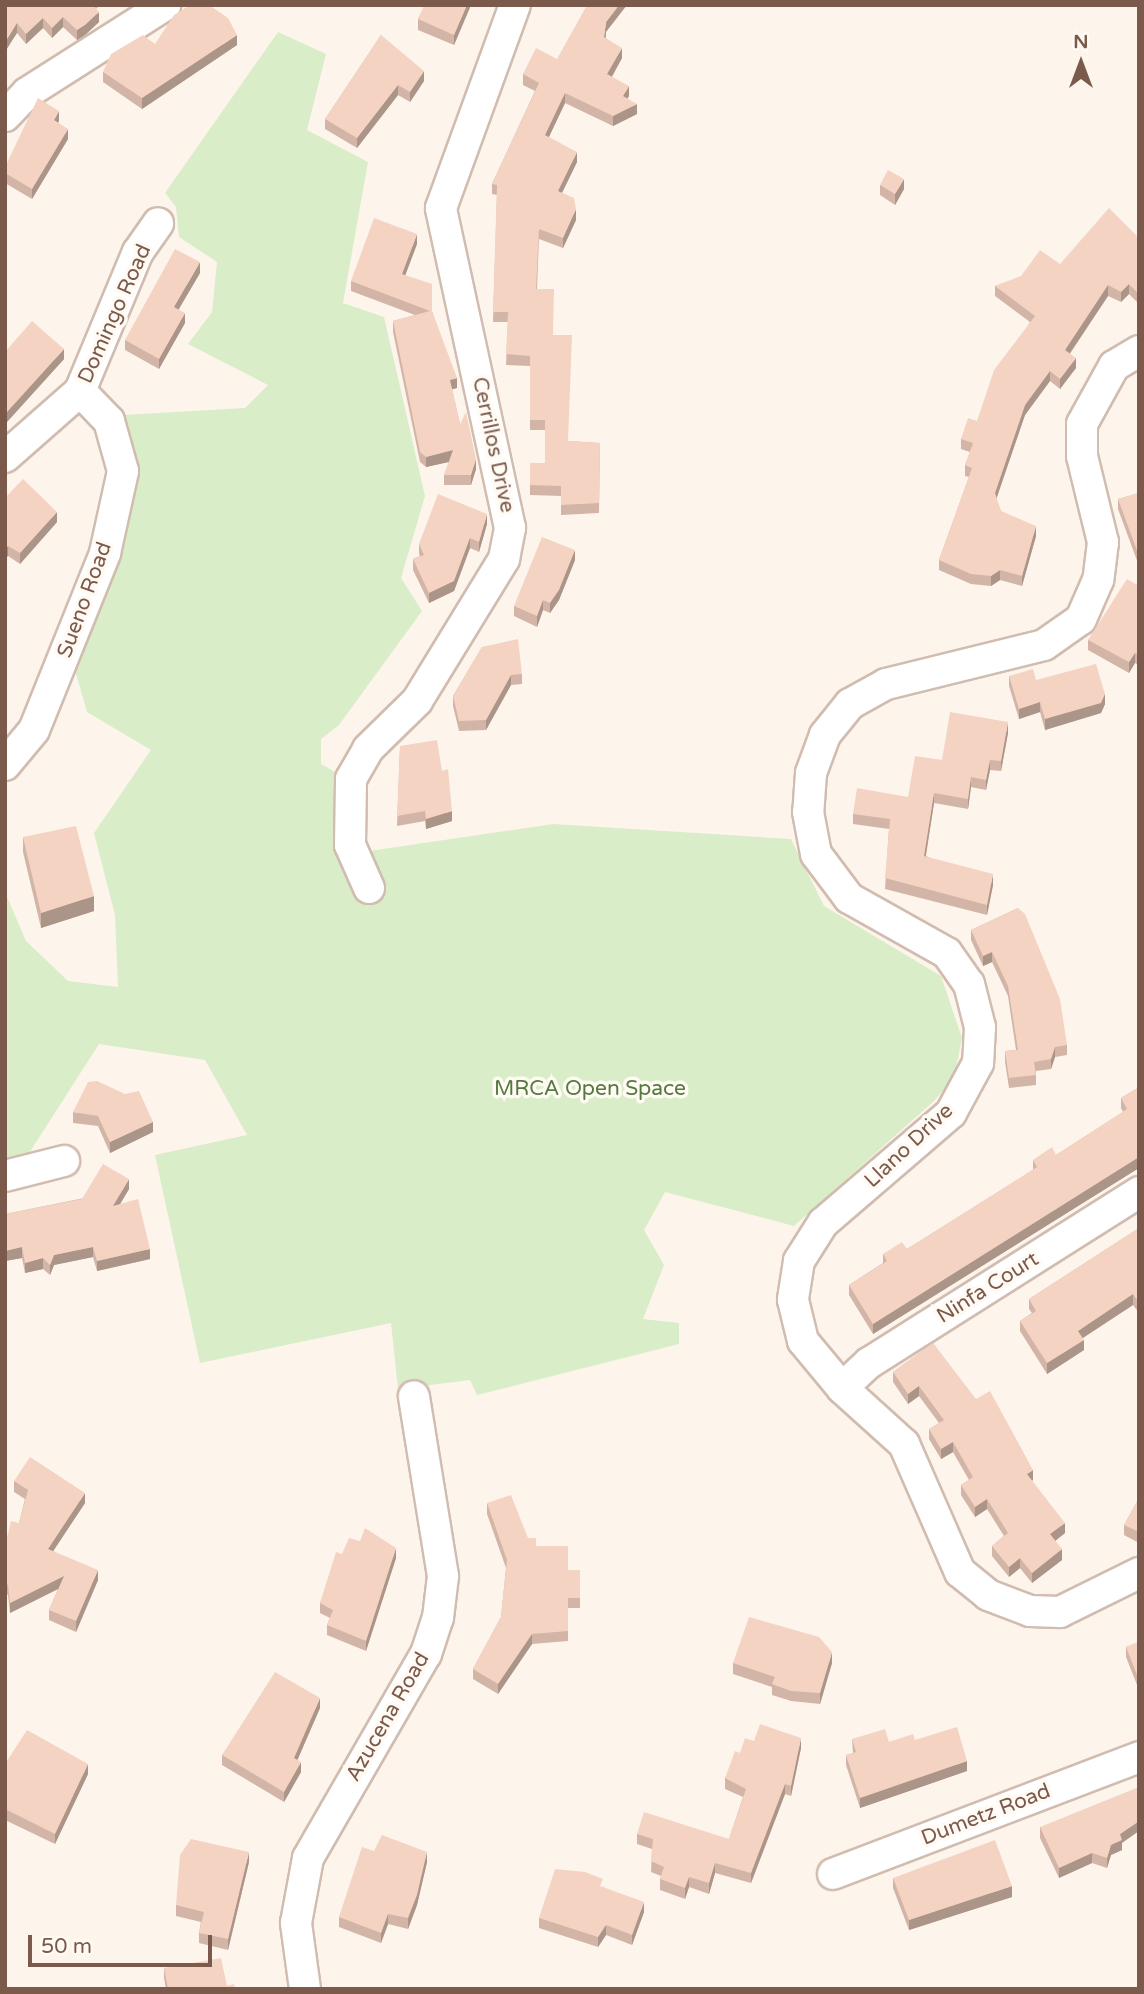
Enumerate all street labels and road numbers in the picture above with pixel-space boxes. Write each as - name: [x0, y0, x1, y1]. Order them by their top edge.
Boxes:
- street label: Domingo Road: [73, 241, 157, 387]
- street label: Cerrillos Drive: [466, 375, 520, 515]
- street label: Sueno Road: [52, 539, 118, 661]
- street label: Llano Drive: [859, 1099, 959, 1193]
- street label: Ninfa Court: [932, 1247, 1044, 1329]
- street label: Azucena Road: [341, 1648, 435, 1786]
- street label: Dumetz Road: [918, 1779, 1054, 1851]

